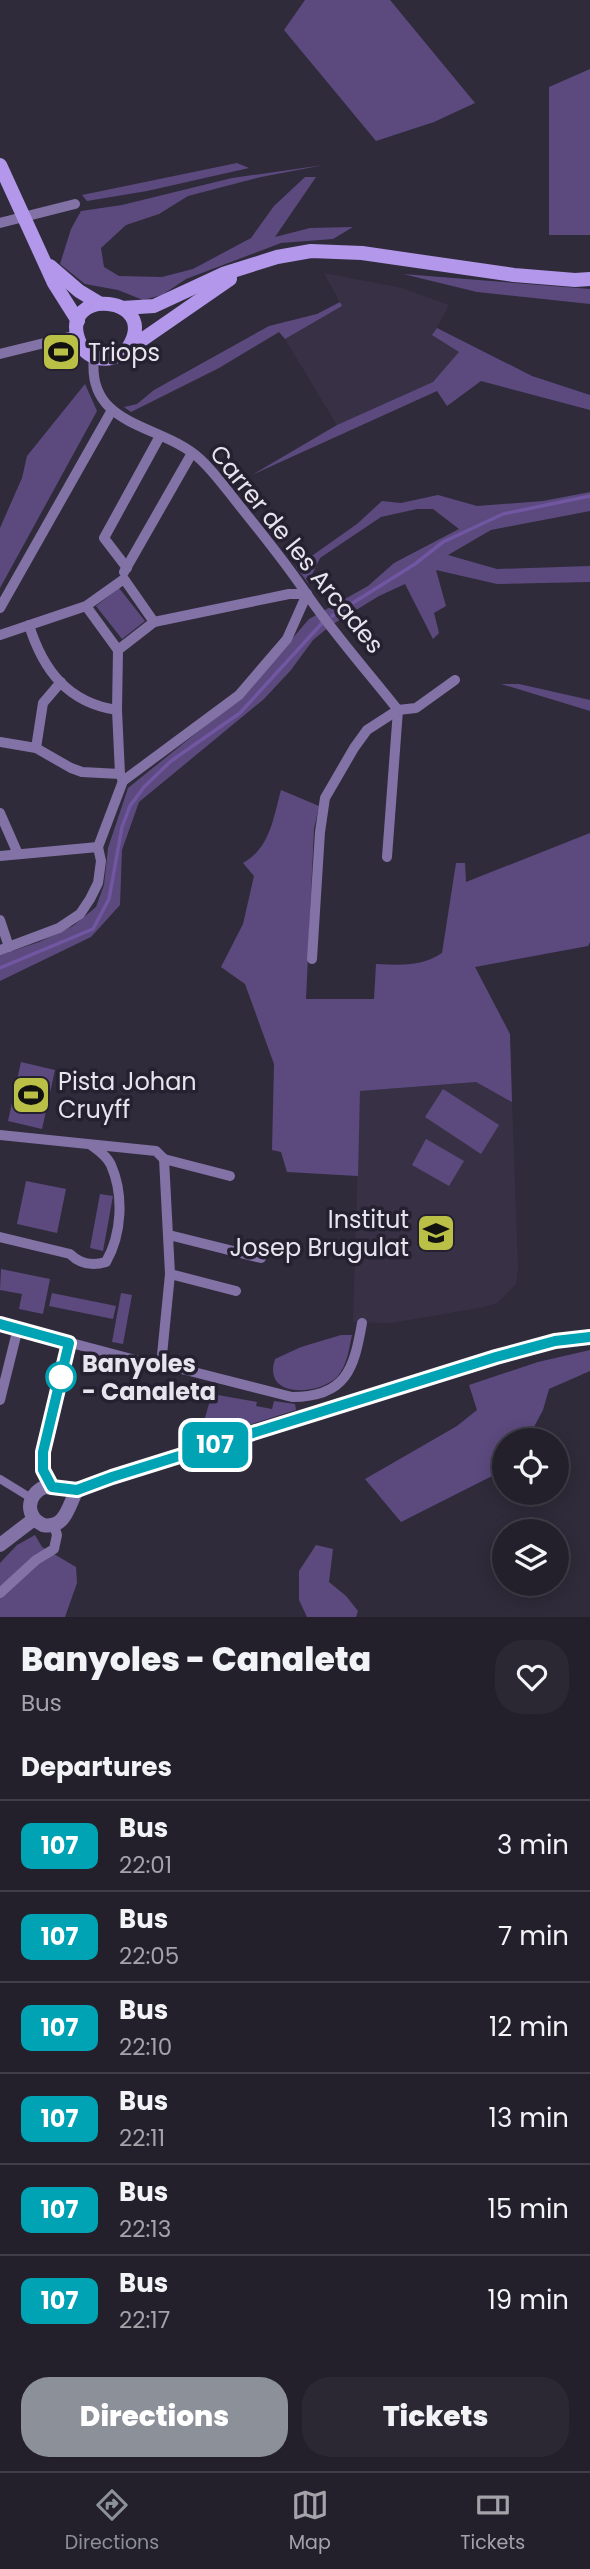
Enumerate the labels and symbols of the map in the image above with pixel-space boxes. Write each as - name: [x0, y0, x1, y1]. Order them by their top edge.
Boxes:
- sports icon: Triops: [40, 331, 82, 373]
- place label: Triops: [88, 336, 160, 369]
- street label: Carrer de les Arcades: [202, 438, 392, 660]
- place label: Pista Johan Cruyff: [58, 1065, 197, 1126]
- sports icon: Pista Johan Cruyff: [10, 1074, 52, 1116]
- place label: Institut Josep Brugulat: [229, 1203, 409, 1264]
- school or university icon: Institut Josep Brugulat: [415, 1212, 457, 1254]
- place label: Banyoles - Canaleta: [82, 1347, 216, 1408]
- marker: Banyoles - Canaleta: [46, 1362, 76, 1392]
- line badge: 107: [175, 1422, 255, 1468]

